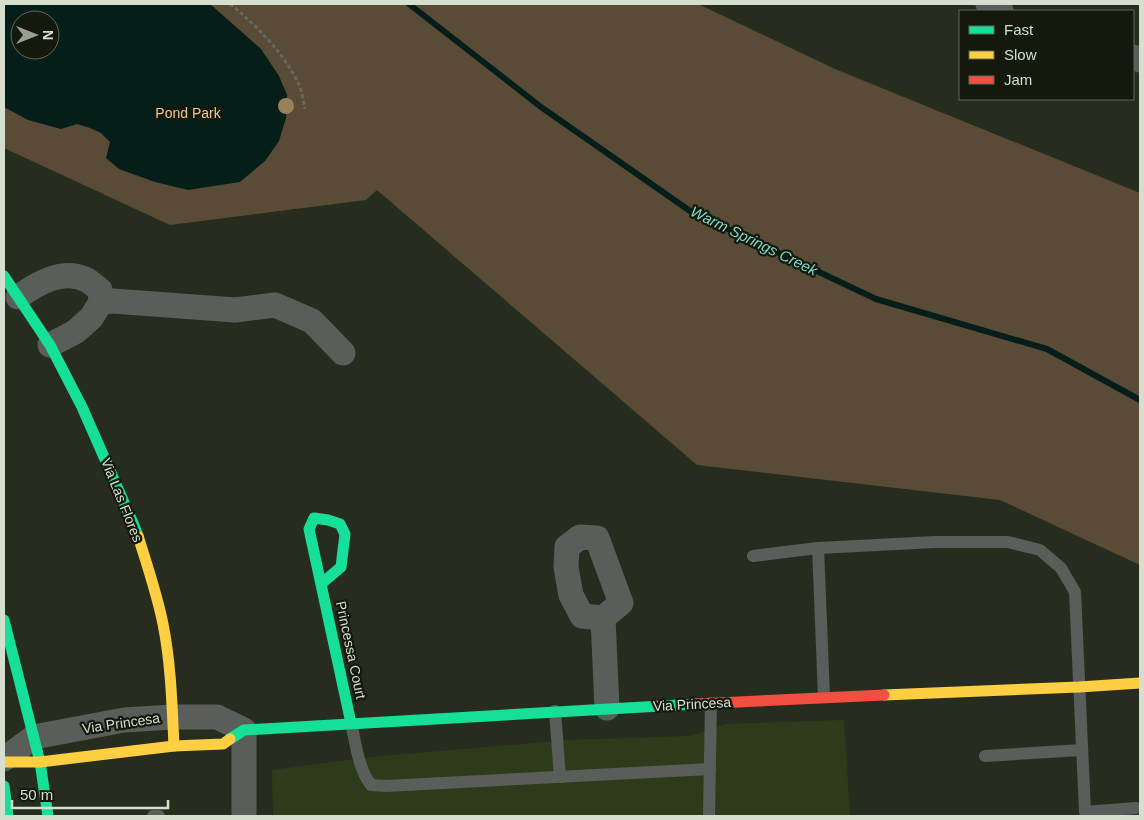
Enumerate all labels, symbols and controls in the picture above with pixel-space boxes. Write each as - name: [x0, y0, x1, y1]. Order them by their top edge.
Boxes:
- north arrow: [10, 10, 60, 60]
- legend: [959, 10, 1134, 100]
- text: Fast: [1004, 21, 1034, 38]
- text: N: [40, 30, 56, 40]
- text: Slow: [1004, 46, 1037, 63]
- text: Jam: [1004, 71, 1032, 88]
- park label: Pond Park: [155, 105, 222, 121]
- water label: Warm Springs Creek: [688, 202, 822, 279]
- street label: Via Las Flores: [98, 456, 146, 544]
- street label: Princessa Court: [333, 600, 369, 700]
- street label: Via Princesa: [652, 694, 732, 714]
- street label: Via Princesa: [81, 710, 161, 736]
- scale bar: [12, 778, 169, 810]
- text: 50 m: [20, 786, 53, 803]

